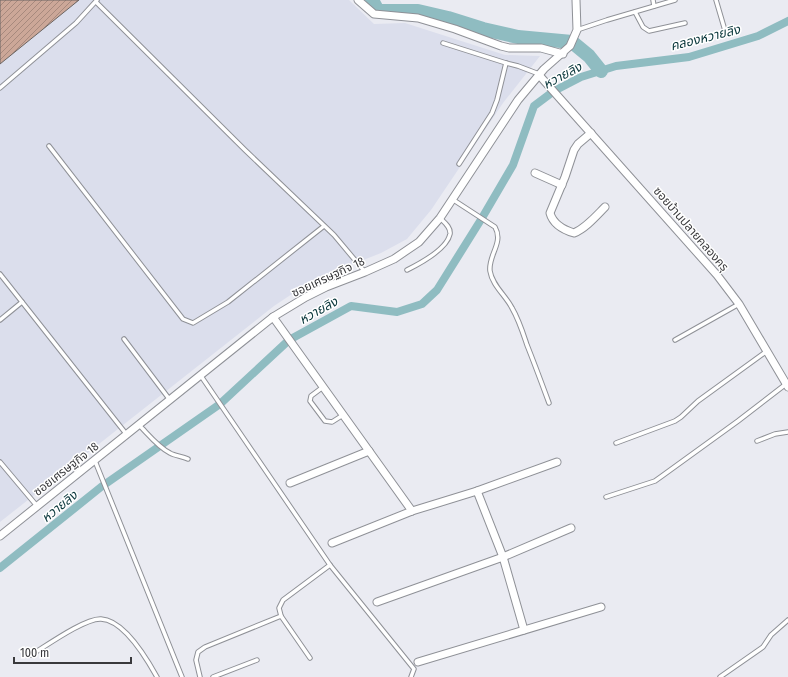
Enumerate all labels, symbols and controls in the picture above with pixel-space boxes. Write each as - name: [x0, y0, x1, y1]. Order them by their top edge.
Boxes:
- water label: คลองหวายลิง: [669, 21, 743, 53]
- water label: หวายลิง: [540, 59, 585, 92]
- street label: ซอยบ้านปลายคลองครุ: [651, 184, 731, 274]
- street label: ซอยเศรษฐกิจ 18: [289, 254, 367, 300]
- water label: หวายลิง: [296, 293, 341, 327]
- street label: ซอยเศรษฐกิจ 18: [31, 439, 101, 499]
- water label: หวายลิง: [38, 487, 81, 525]
- scale bar: [14, 639, 131, 665]
- text: 100 m: [20, 646, 49, 660]

